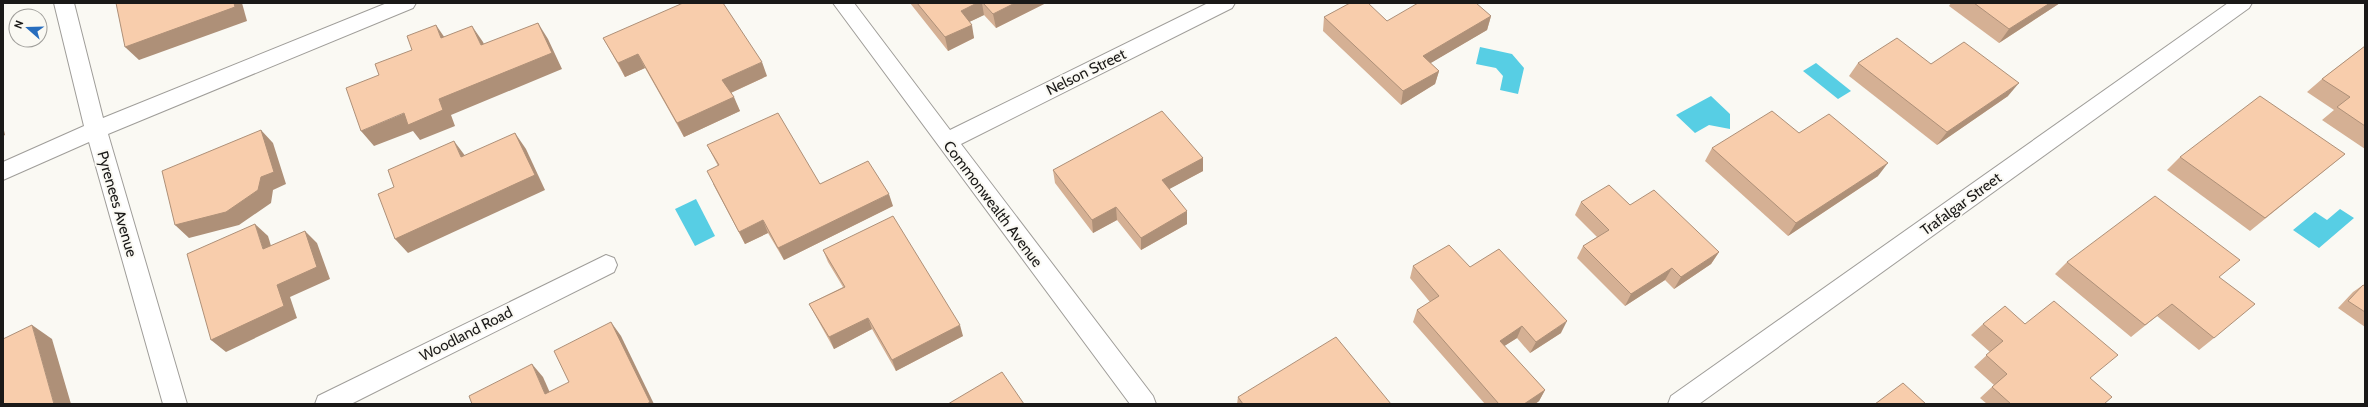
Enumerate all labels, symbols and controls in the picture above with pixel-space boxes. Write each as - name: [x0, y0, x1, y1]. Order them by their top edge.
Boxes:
- north arrow: [8, 8, 48, 48]
- text: N: [11, 19, 27, 31]
- street label: Nelson Street: [1043, 45, 1129, 99]
- street label: Commonwealth Avenue: [940, 137, 1047, 271]
- street label: Pyrenees Avenue: [93, 149, 141, 259]
- street label: Trafalgar Street: [1917, 169, 2005, 239]
- street label: Woodland Road: [417, 303, 515, 365]

